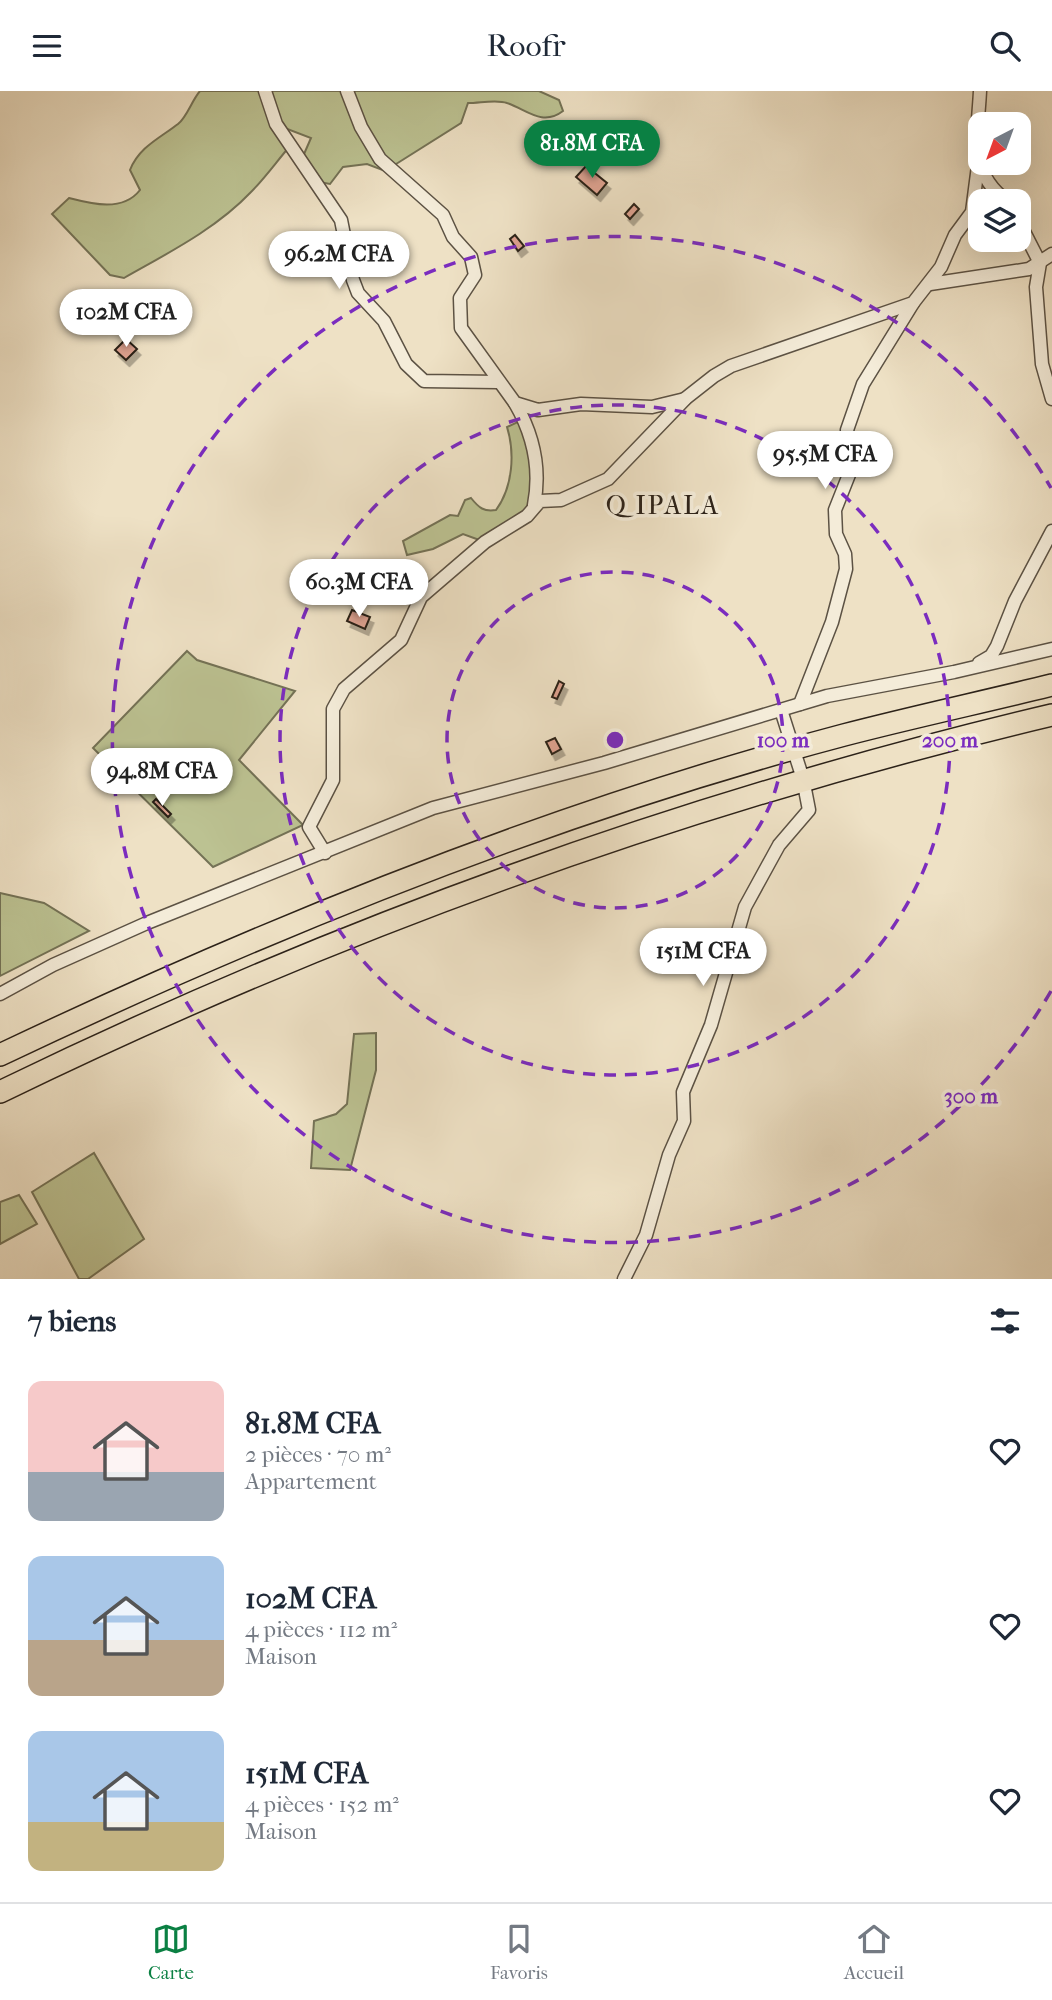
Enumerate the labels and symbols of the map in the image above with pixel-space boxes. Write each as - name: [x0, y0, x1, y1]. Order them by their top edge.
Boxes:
- north arrow: [968, 112, 1031, 175]
- pin: 81.8M CFA: [512, 120, 672, 180]
- pin: 96.2M CFA: [259, 231, 419, 291]
- pin: 102M CFA: [54, 289, 198, 349]
- pin: 95.5M CFA: [745, 431, 905, 491]
- district label: Q IPALA: [606, 490, 720, 521]
- pin: 60.3M CFA: [279, 559, 439, 619]
- centre of rings: [603, 728, 627, 752]
- text: 100 m: [757, 728, 810, 752]
- text: 200 m: [922, 728, 979, 752]
- pin: 94.8M CFA: [82, 749, 242, 808]
- pin: 151M CFA: [631, 929, 775, 988]
- text: 300 m: [944, 1084, 998, 1108]

